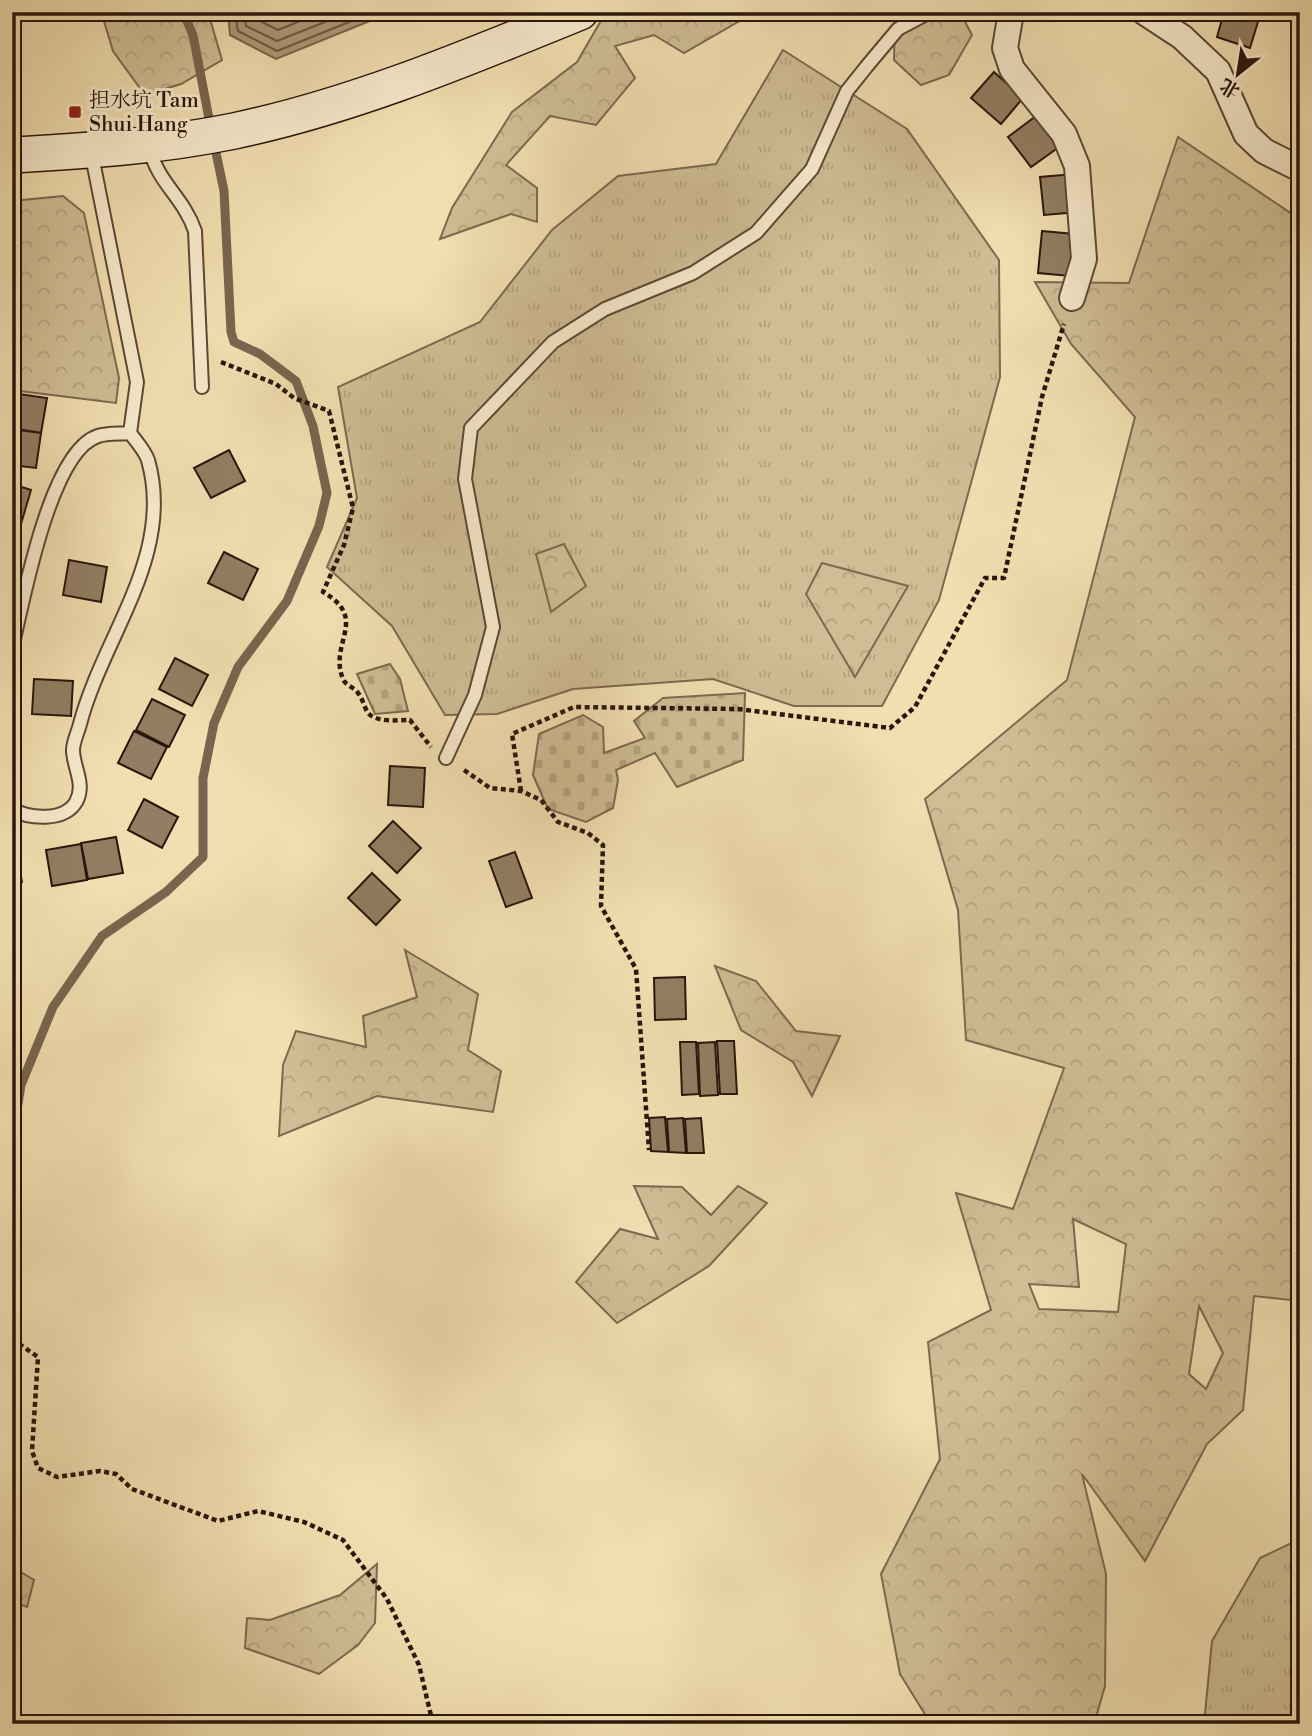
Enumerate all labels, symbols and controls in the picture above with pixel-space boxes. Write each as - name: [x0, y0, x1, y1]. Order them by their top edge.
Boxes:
- north arrow: [1204, 38, 1274, 108]
- text: 北: [1216, 73, 1244, 103]
- place label: 担水坑 Tam Shui Hang: [89, 88, 199, 138]
- marker: 担水坑 Tam Shui Hang: [67, 104, 83, 120]

